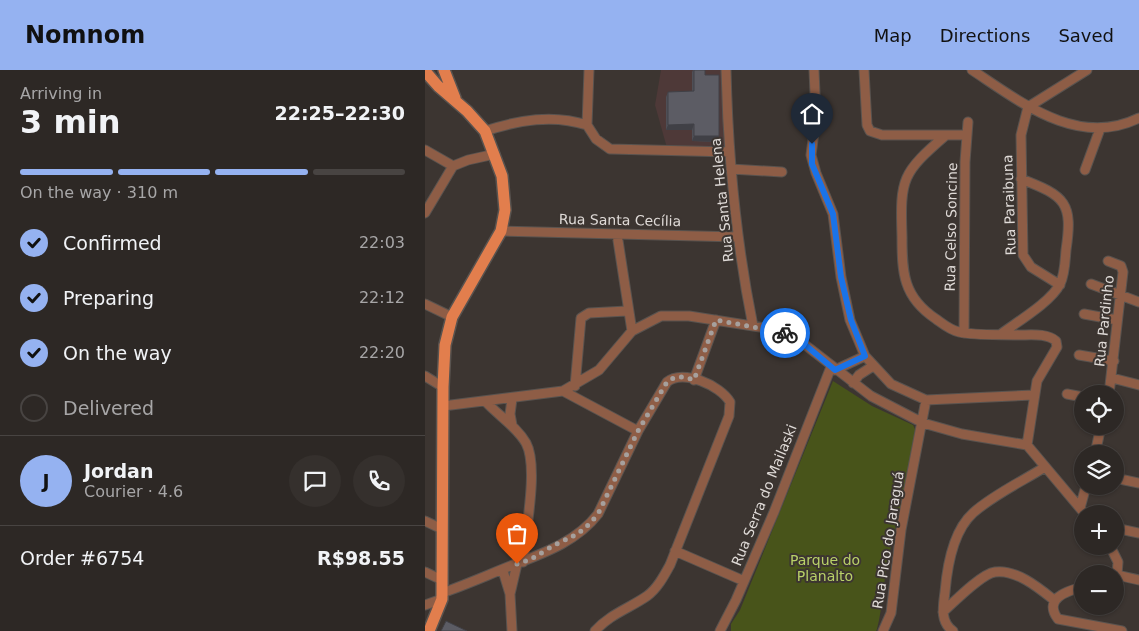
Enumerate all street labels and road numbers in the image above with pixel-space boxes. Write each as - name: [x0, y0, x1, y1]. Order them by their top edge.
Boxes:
- street label: Rua Santa Helena: [708, 137, 736, 263]
- street label: Rua Paraibuna: [999, 154, 1019, 256]
- street label: Rua Celso Soncine: [942, 162, 960, 292]
- street label: Rua Santa Cecília: [559, 211, 681, 229]
- street label: Rua Pardinho: [1091, 274, 1117, 368]
- street label: Rua Serra do Mailaski: [728, 422, 800, 568]
- street label: Rua Pico do Jaraguá: [869, 470, 907, 610]

